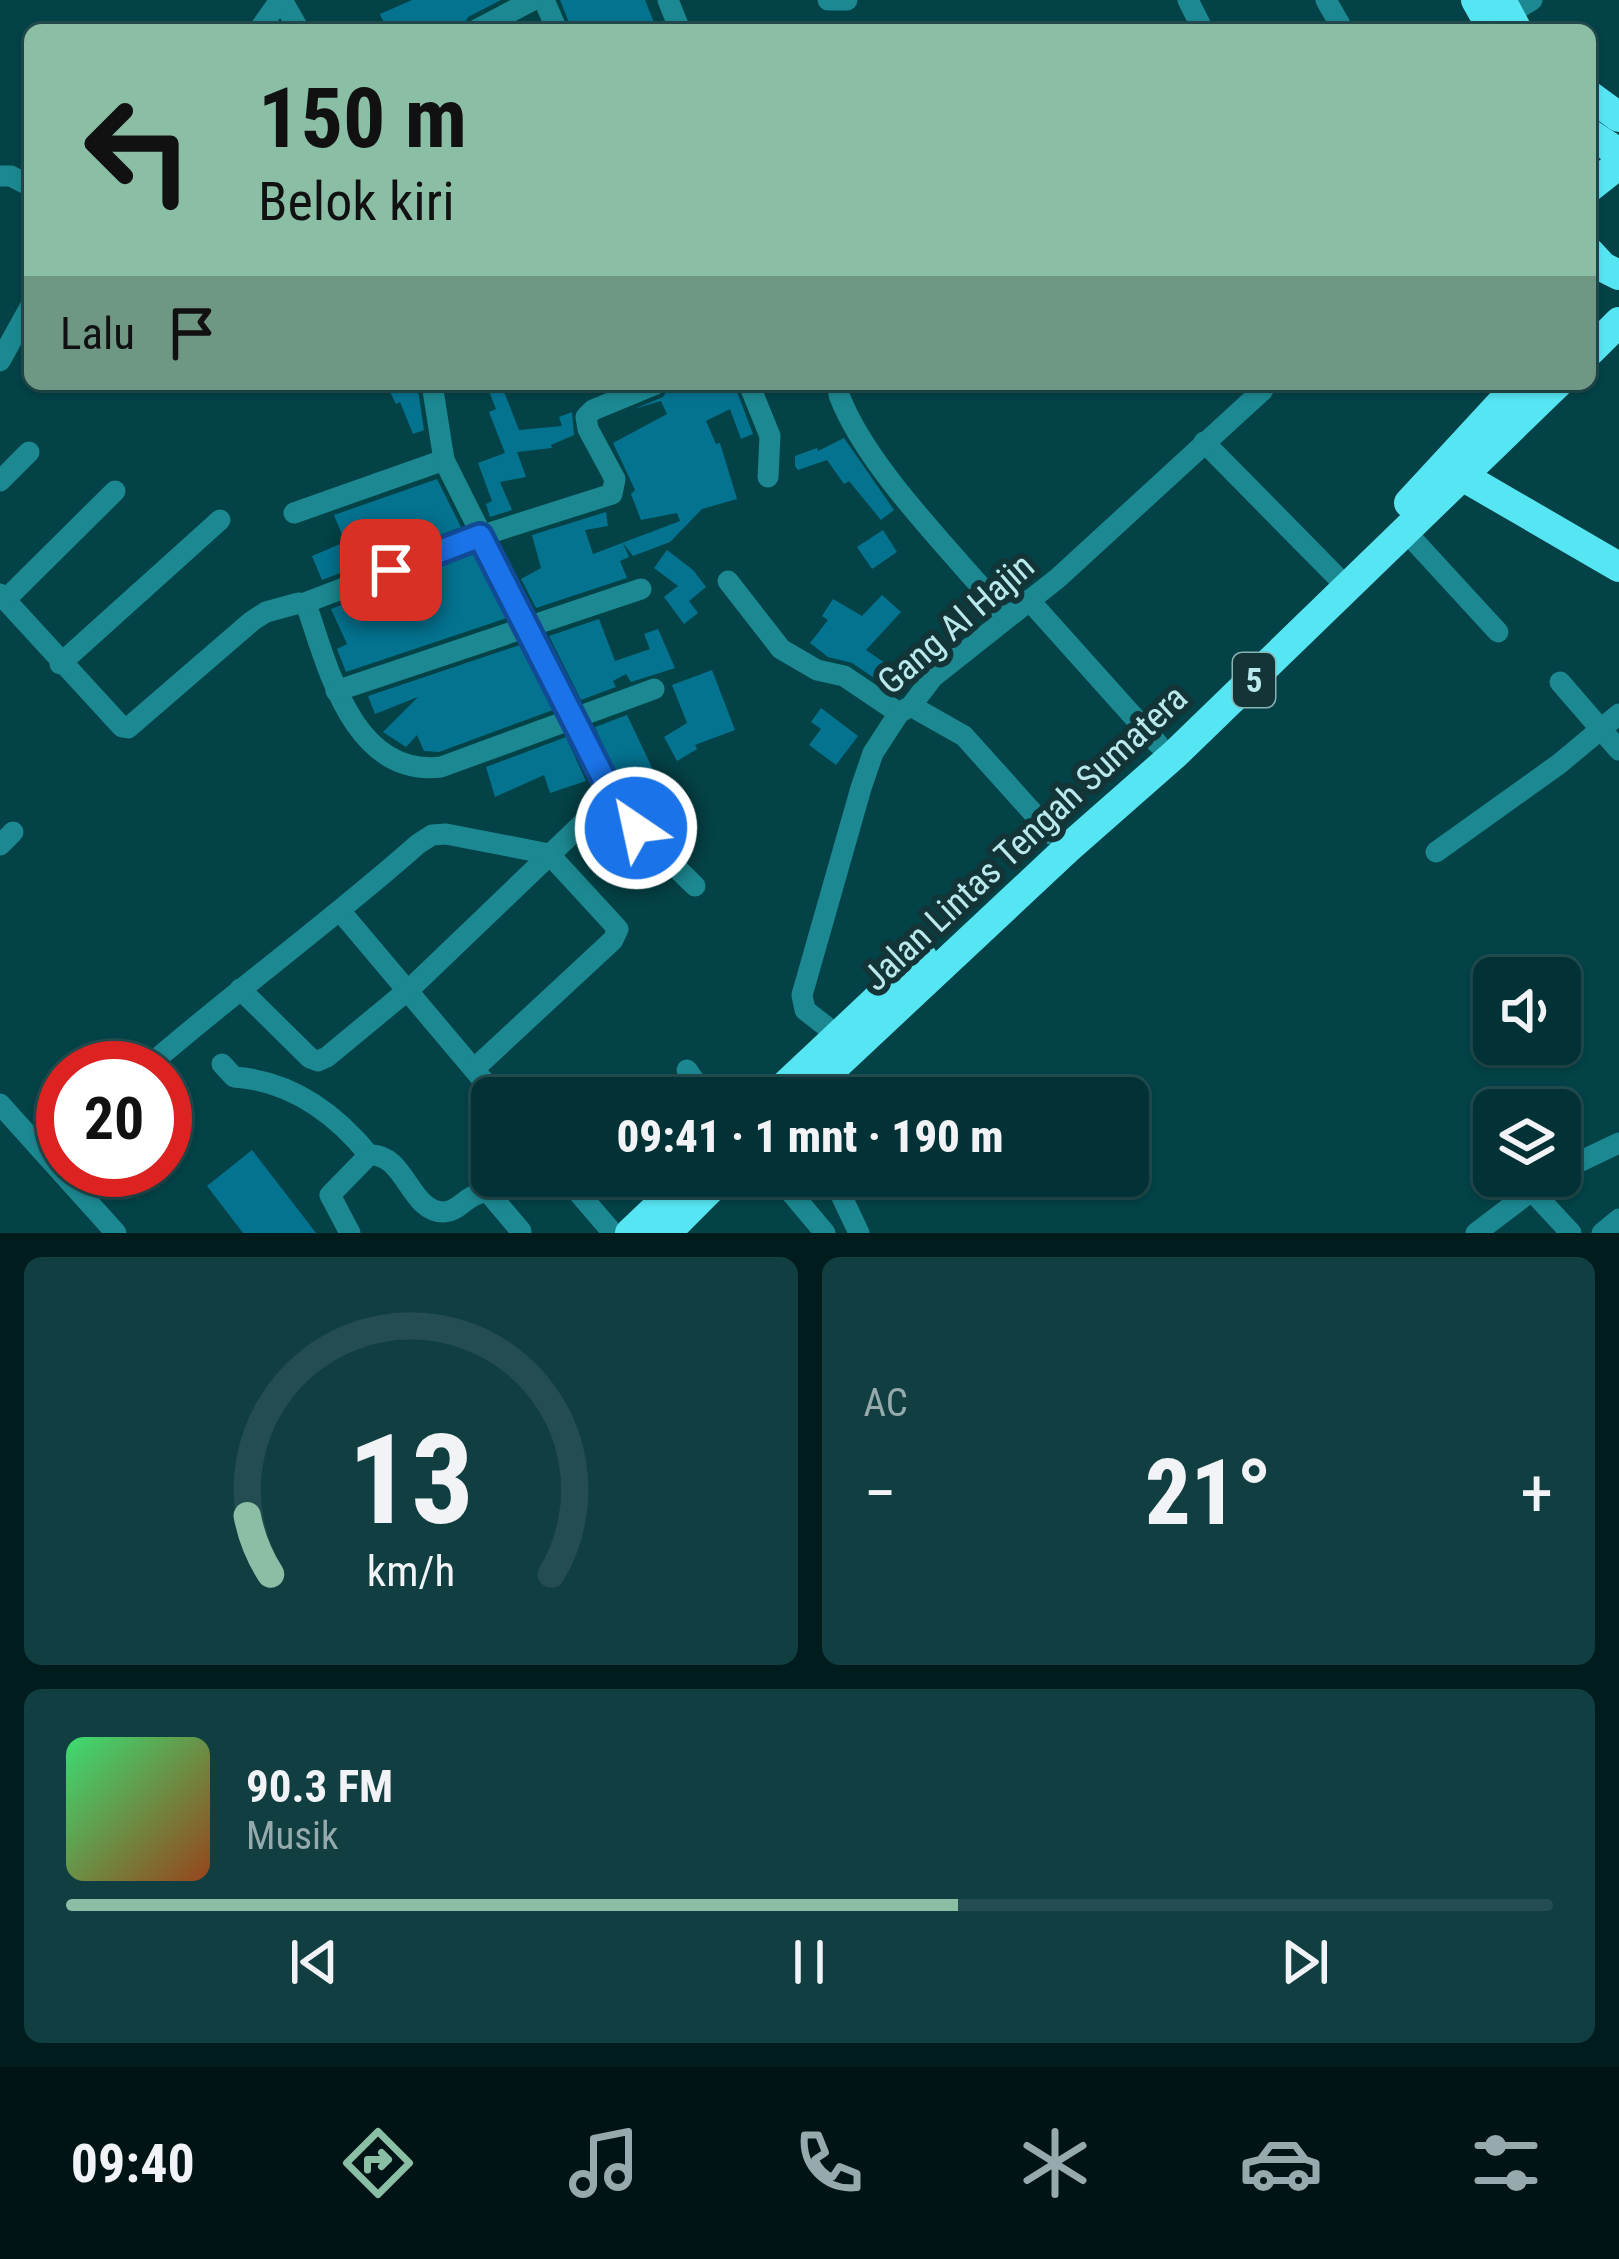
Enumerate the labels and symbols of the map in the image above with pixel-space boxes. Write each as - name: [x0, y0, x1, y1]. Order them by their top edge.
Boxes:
- pin: [340, 519, 442, 621]
- street label: Gang Al Hajin: [870, 545, 1042, 703]
- road number: 5: [1233, 653, 1275, 707]
- street label: Jalan Lintas Tengah Sumatera: [854, 677, 1196, 999]
- position arrow: [573, 765, 699, 891]
- speed limit sign: 20: [36, 1041, 192, 1197]

